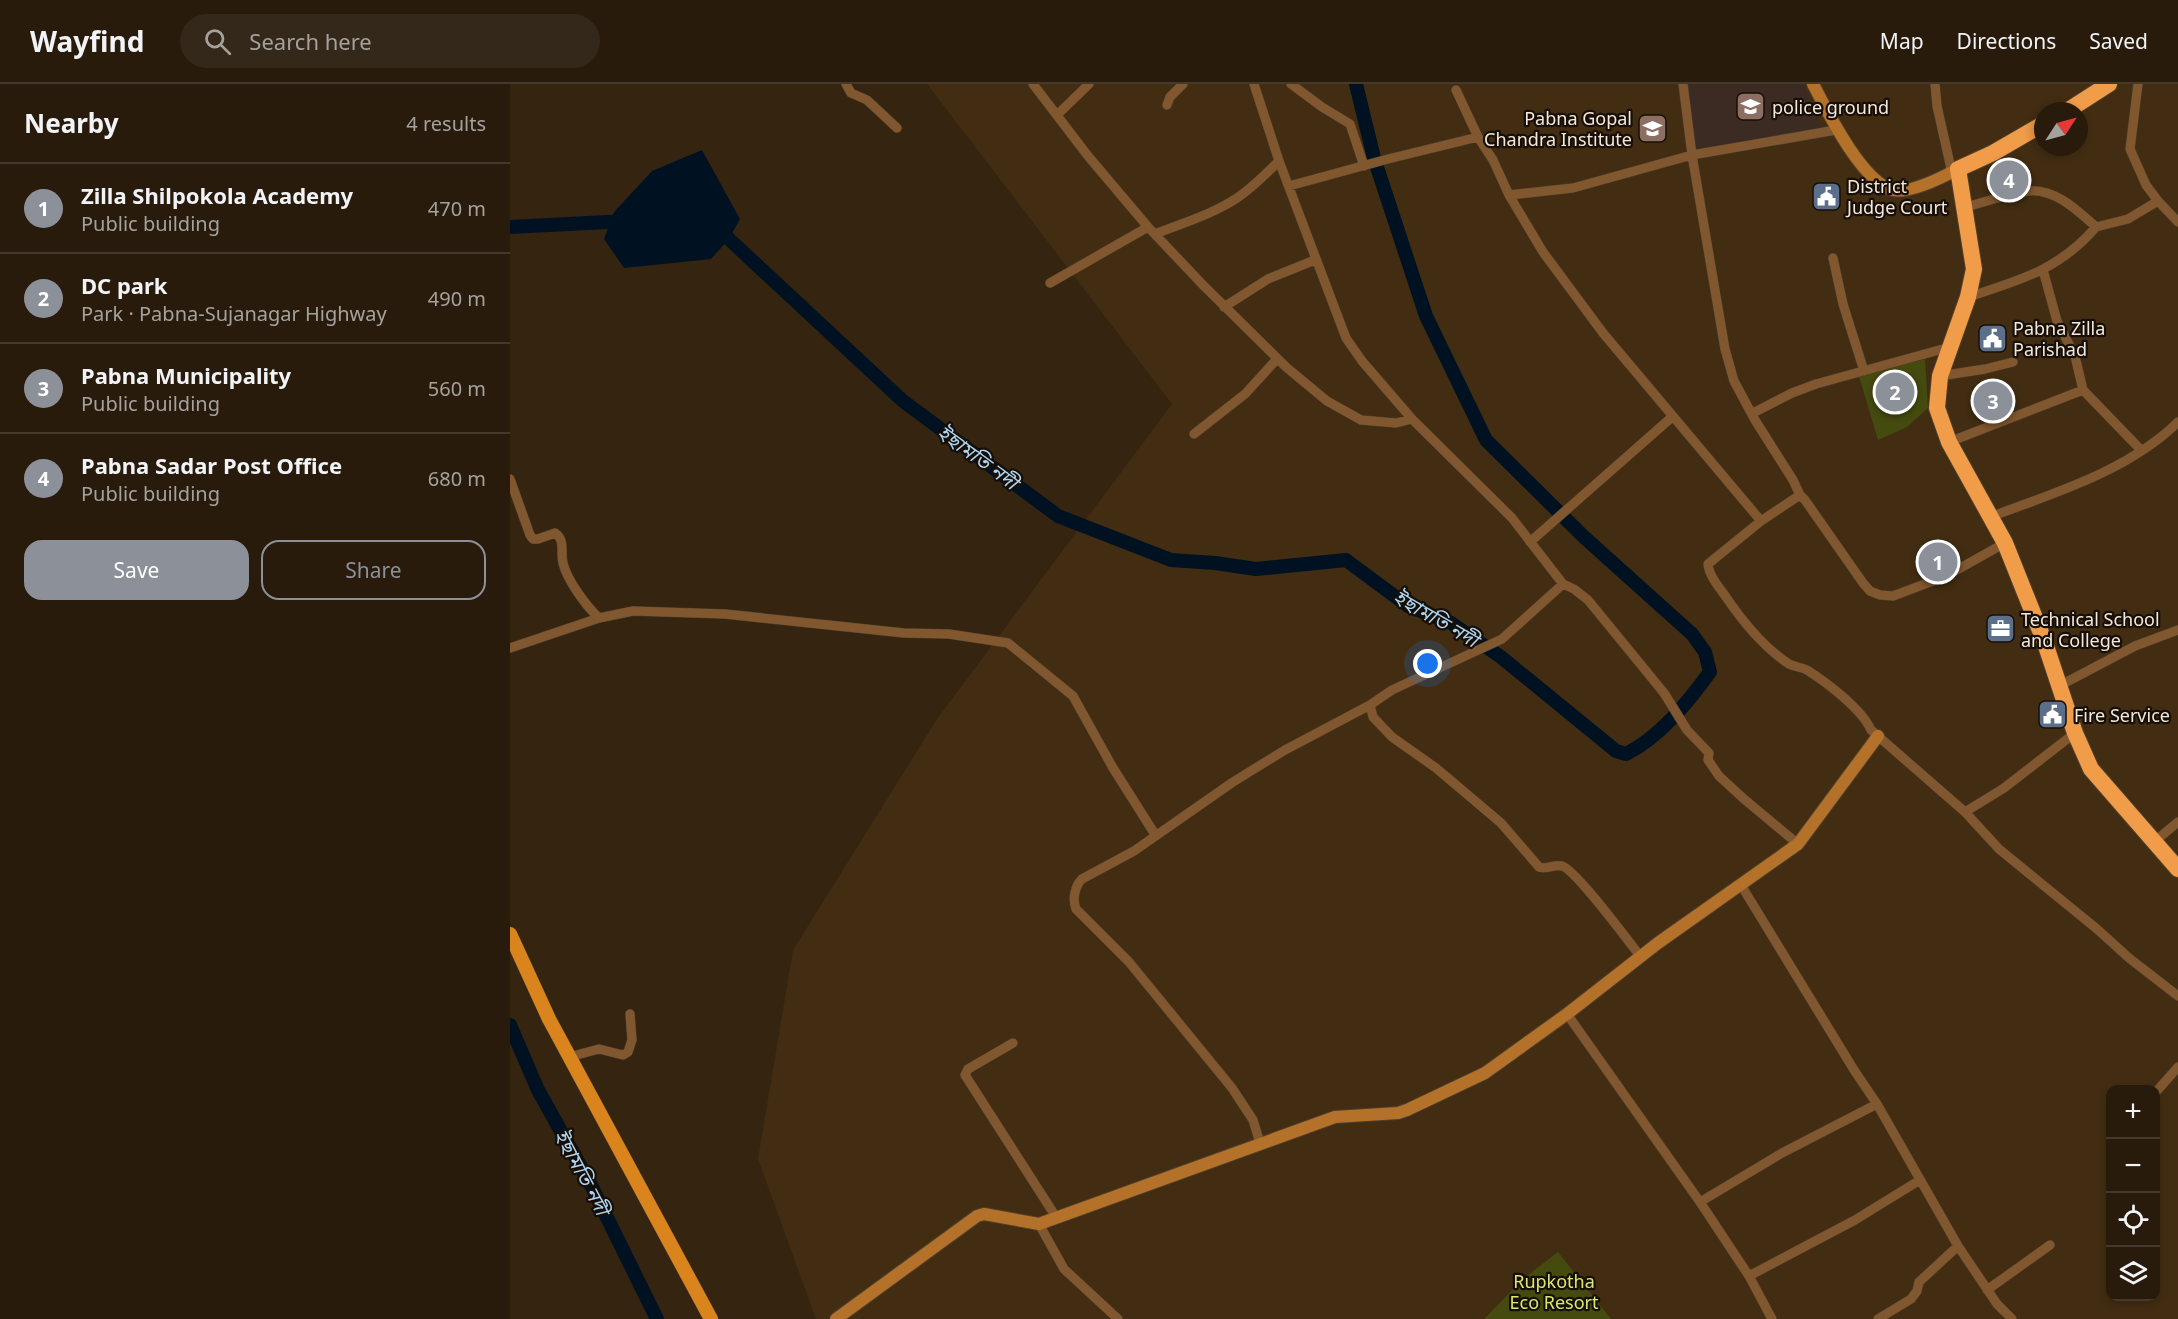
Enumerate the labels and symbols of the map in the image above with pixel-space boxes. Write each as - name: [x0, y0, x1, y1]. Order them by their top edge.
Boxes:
- school or university icon: police ground: [1735, 91, 1767, 123]
- place label: police ground: [1772, 95, 1889, 119]
- north arrow: [2034, 102, 2088, 156]
- place label: Pabna Gopal Chandra Institute: [1484, 106, 1632, 151]
- school or university icon: Pabna Gopal Chandra Institute: [1637, 112, 1669, 144]
- pin: 4: [1990, 158, 2028, 202]
- place label: District Judge Court: [1845, 174, 1948, 219]
- public building icon: District Judge Court: [1810, 180, 1842, 212]
- place label: Pabna Zilla Parishad: [2013, 316, 2105, 361]
- public building icon: Pabna Zilla Parishad: [1976, 322, 2008, 354]
- pin: 2: [1876, 370, 1914, 414]
- pin: 3: [1974, 378, 2012, 424]
- water label: ইছামতি নদী: [932, 419, 1027, 498]
- pin: 1: [1918, 540, 1958, 584]
- water label: ইছামতি নদী: [1389, 583, 1486, 655]
- place label: Technical School and College: [2021, 607, 2160, 652]
- office icon: Technical School and College: [1984, 613, 2016, 645]
- your location: [1413, 649, 1442, 678]
- public building icon: Fire Service: [2037, 699, 2069, 731]
- place label: Fire Service: [2074, 703, 2170, 727]
- water label: ইছামতি নদী: [548, 1124, 618, 1223]
- park label: Rupkotha Eco Resort: [1509, 1269, 1599, 1314]

